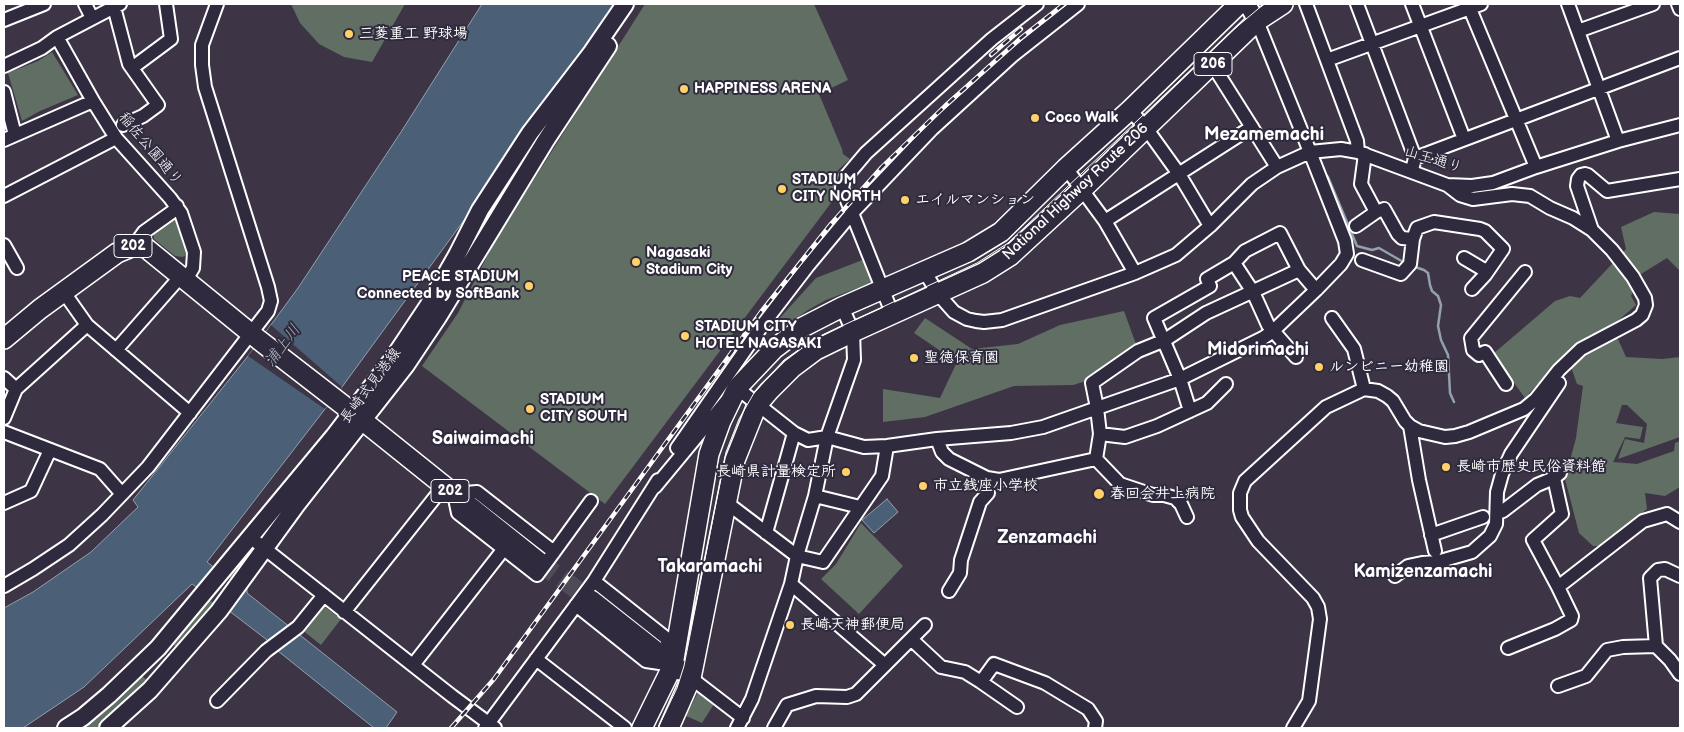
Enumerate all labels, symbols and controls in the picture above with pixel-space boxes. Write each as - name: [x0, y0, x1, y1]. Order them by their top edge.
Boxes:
- place label: 三菱重工 野球場: [359, 25, 468, 43]
- marker: 三菱重工 野球場: [343, 28, 355, 40]
- road number: 206: [1194, 52, 1232, 76]
- place label: HAPPINESS ARENA: [694, 80, 831, 98]
- marker: HAPPINESS ARENA: [678, 83, 690, 95]
- street label: 稲佐公園通り: [114, 109, 186, 189]
- place label: Coco Walk: [1045, 109, 1118, 127]
- marker: Coco Walk: [1029, 112, 1041, 124]
- street label: National Highway Route 206: [999, 120, 1153, 264]
- district label: Mezamemachi: [1204, 124, 1324, 146]
- street label: 山王通り: [1402, 143, 1464, 177]
- place label: STADIUM CITY NORTH: [792, 171, 881, 206]
- marker: STADIUM CITY NORTH: [776, 183, 788, 195]
- place label: エイルマンション: [915, 191, 1035, 209]
- marker: エイルマンション: [899, 194, 911, 206]
- road number: 202: [114, 235, 152, 258]
- place label: Nagasaki Stadium City: [646, 244, 732, 279]
- marker: Nagasaki Stadium City: [630, 256, 642, 268]
- place label: PEACE STADIUM Connected by SoftBank: [357, 268, 519, 303]
- marker: PEACE STADIUM Connected by SoftBank: [523, 280, 535, 292]
- place label: STADIUM CITY HOTEL NAGASAKI: [695, 318, 822, 353]
- water label: 浦上川: [261, 321, 305, 371]
- marker: STADIUM CITY HOTEL NAGASAKI: [679, 330, 691, 342]
- district label: Midorimachi: [1207, 339, 1309, 361]
- street label: 長崎式見港線: [337, 345, 405, 427]
- place label: 聖徳保育園: [924, 349, 999, 367]
- marker: 聖徳保育園: [908, 352, 920, 364]
- place label: ルンビニー幼稚園: [1329, 358, 1449, 376]
- marker: ルンビニー幼稚園: [1313, 361, 1325, 373]
- place label: STADIUM CITY SOUTH: [540, 391, 628, 426]
- marker: STADIUM CITY SOUTH: [524, 403, 536, 415]
- district label: Saiwaimachi: [432, 428, 534, 450]
- place label: 長崎市歴史民俗資料館: [1456, 458, 1606, 476]
- marker: 長崎市歴史民俗資料館: [1440, 461, 1452, 473]
- place label: 長崎県計量検定所: [716, 463, 836, 481]
- marker: 長崎県計量検定所: [840, 466, 852, 478]
- place label: 市立銭座小学校: [933, 477, 1038, 495]
- road number: 202: [431, 480, 469, 502]
- marker: 市立銭座小学校: [917, 480, 929, 492]
- place label: 春回会井上病院: [1110, 485, 1215, 503]
- marker: 春回会井上病院: [1092, 487, 1106, 501]
- district label: Zenzamachi: [997, 527, 1097, 549]
- district label: Takaramachi: [658, 556, 762, 578]
- district label: Kamizenzamachi: [1354, 561, 1492, 583]
- place label: 長崎天神郵便局: [800, 616, 905, 634]
- marker: 長崎天神郵便局: [784, 619, 796, 631]

